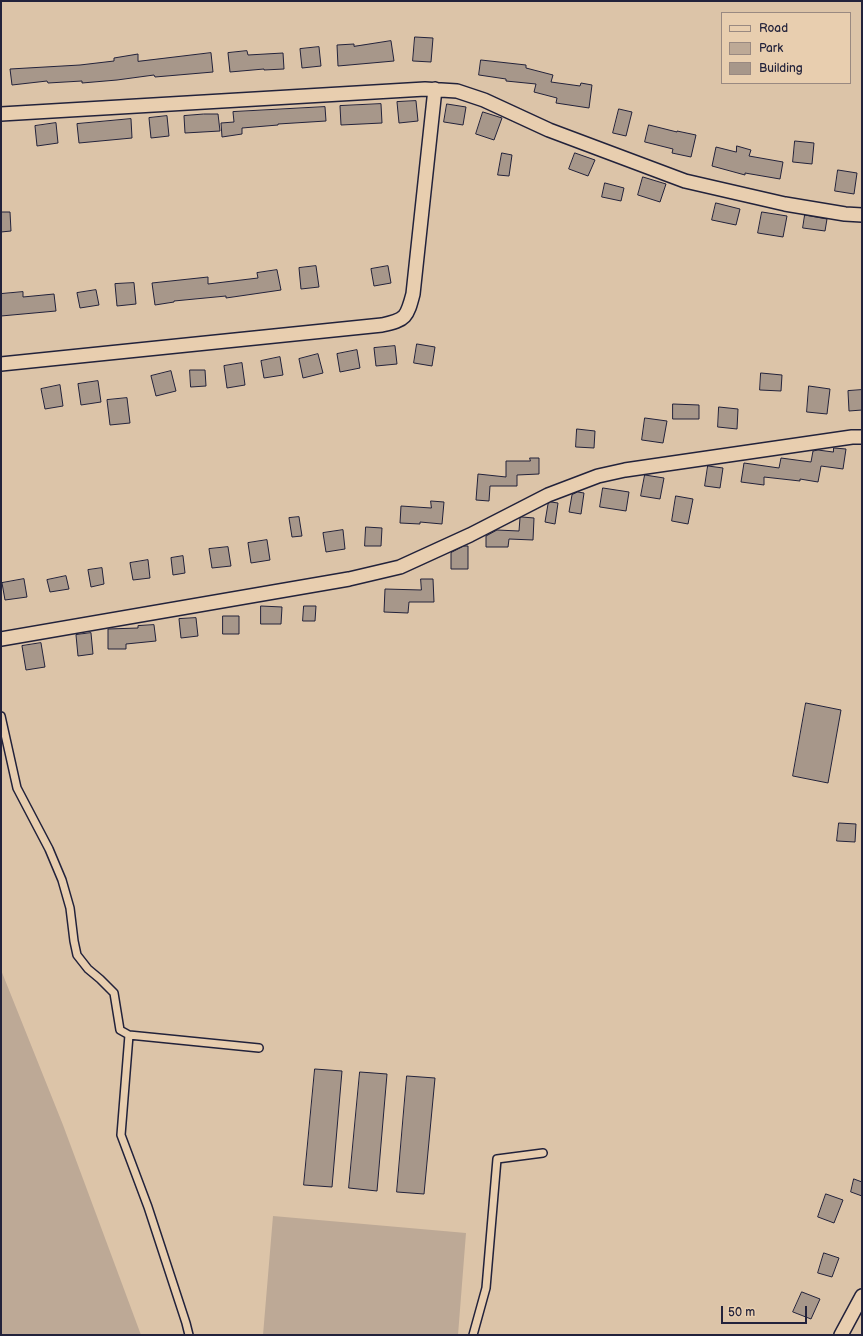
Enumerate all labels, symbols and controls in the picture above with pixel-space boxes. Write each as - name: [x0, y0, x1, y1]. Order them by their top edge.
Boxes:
- legend: [721, 12, 851, 84]
- text: Road: [759, 21, 788, 36]
- text: Park: [759, 41, 783, 56]
- text: Building: [759, 61, 803, 76]
- scale bar: [723, 1298, 809, 1324]
- text: 50 m: [728, 1305, 755, 1320]

